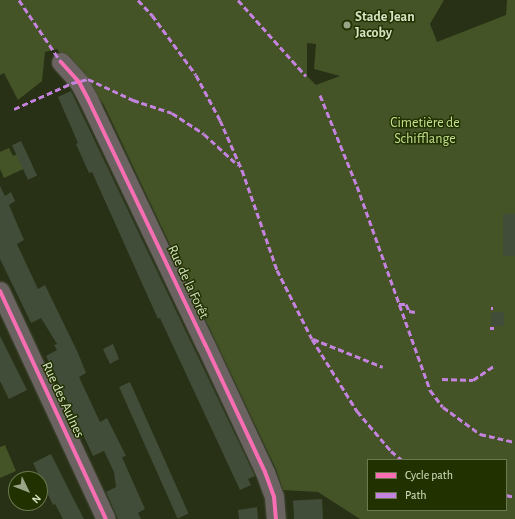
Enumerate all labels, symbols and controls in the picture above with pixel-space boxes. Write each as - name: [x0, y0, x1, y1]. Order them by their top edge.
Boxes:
- place label: Stade Jean Jacoby: [355, 9, 415, 42]
- marker: Stade Jean Jacoby: [342, 20, 352, 30]
- park label: Cimetière de Schifflange: [390, 115, 460, 148]
- street label: Rue de la Forêt: [164, 242, 212, 322]
- street label: Rue des Aulnes: [38, 359, 88, 441]
- legend: [367, 459, 507, 511]
- text: Cycle path: [405, 469, 453, 481]
- north arrow: [8, 471, 48, 511]
- text: Path: [405, 489, 427, 501]
- text: N: [30, 492, 43, 505]

